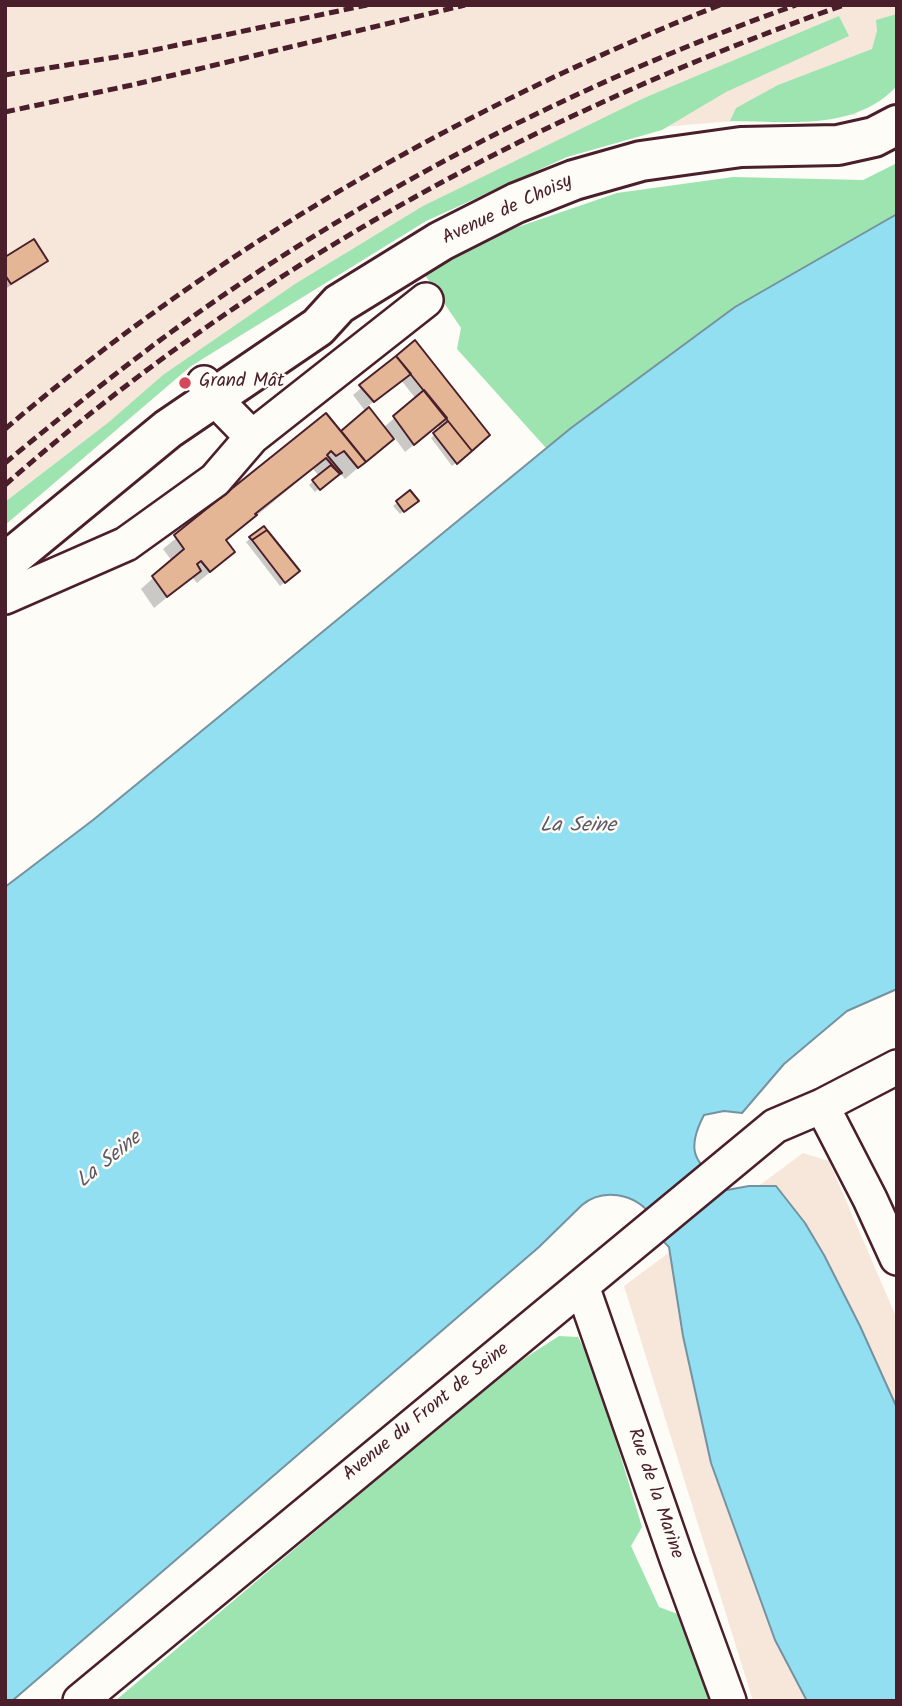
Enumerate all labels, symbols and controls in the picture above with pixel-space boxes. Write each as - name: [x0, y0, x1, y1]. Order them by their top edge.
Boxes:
- street label: Avenue de Choisy: [439, 171, 577, 251]
- place label: Grand Mât: [199, 372, 284, 394]
- marker: Grand Mât: [177, 375, 193, 391]
- water label: La Seine: [540, 814, 616, 840]
- water label: La Seine: [73, 1127, 147, 1195]
- street label: Avenue du Front de Seine: [339, 1339, 515, 1487]
- street label: Rue de la Marine: [621, 1426, 687, 1562]

